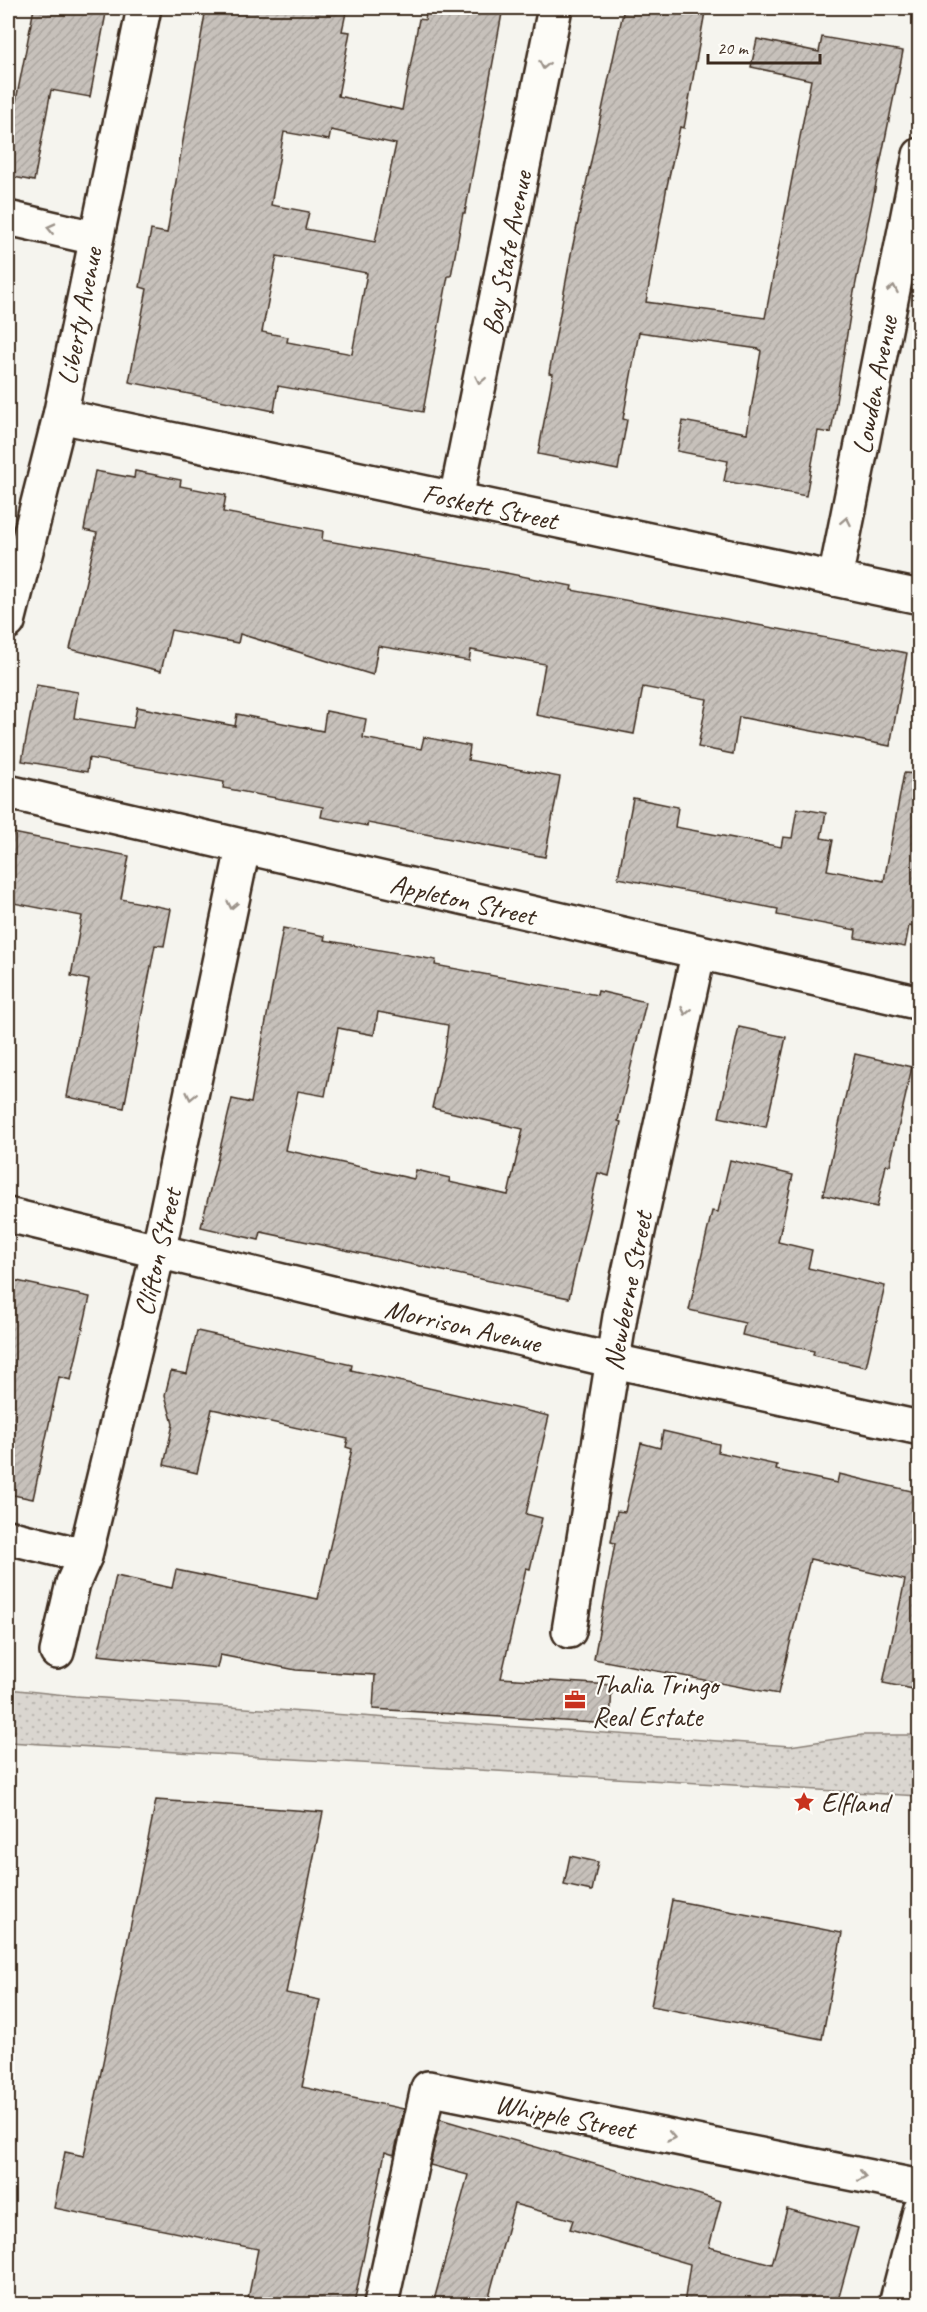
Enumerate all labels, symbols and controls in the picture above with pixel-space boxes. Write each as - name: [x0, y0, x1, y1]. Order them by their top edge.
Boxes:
- scale bar: [708, 27, 820, 65]
- text: 20 m: [717, 37, 750, 59]
- one-way arrow: [538, 60, 551, 70]
- street label: Bay State Avenue: [473, 166, 540, 338]
- one-way arrow: [46, 223, 56, 236]
- street label: Liberty Avenue: [49, 243, 110, 388]
- one-way arrow: [886, 284, 899, 294]
- street label: Lowden Avenue: [844, 311, 905, 457]
- one-way arrow: [474, 374, 487, 384]
- street label: Foskett Street: [419, 475, 563, 538]
- one-way arrow: [839, 517, 852, 527]
- street label: Appleton Street: [387, 866, 542, 934]
- one-way arrow: [226, 900, 239, 910]
- one-way arrow: [681, 1006, 694, 1016]
- one-way arrow: [185, 1091, 198, 1101]
- street label: Clifton Street: [126, 1183, 190, 1319]
- street label: Newberne Street: [595, 1206, 661, 1373]
- street label: Morrison Avenue: [382, 1291, 546, 1361]
- place label: Thalia Tringo Real Estate: [592, 1667, 721, 1734]
- office icon: Thalia Tringo Real Estate: [563, 1688, 587, 1712]
- place label: Elfland: [821, 1785, 893, 1820]
- place icon: Elfland: [792, 1790, 816, 1814]
- street label: Whipple Street: [492, 2086, 640, 2148]
- one-way arrow: [665, 2130, 675, 2143]
- one-way arrow: [857, 2169, 867, 2182]

